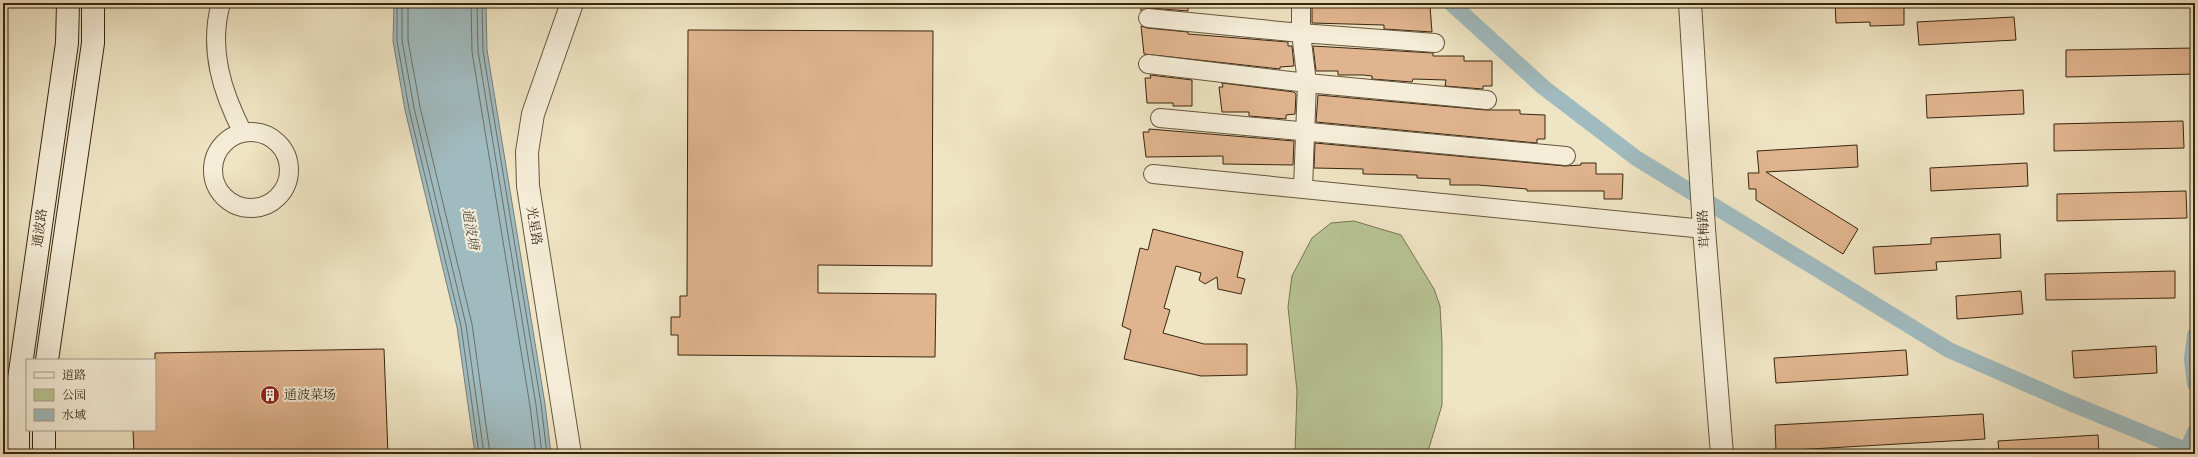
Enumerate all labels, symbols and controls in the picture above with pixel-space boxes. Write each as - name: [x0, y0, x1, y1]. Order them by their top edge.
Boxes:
- street label: 光星路: [523, 205, 545, 247]
- water label: 通波塘: [457, 207, 483, 253]
- street label: 通波路: [29, 208, 51, 248]
- street label: 茸梅路: [1695, 209, 1713, 249]
- legend: [26, 359, 156, 431]
- text: 道路: [62, 368, 86, 383]
- building icon: 通波菜场: [259, 384, 281, 406]
- place label: 通波菜场: [284, 387, 336, 403]
- text: 公园: [62, 388, 86, 403]
- text: 水域: [62, 408, 86, 423]

